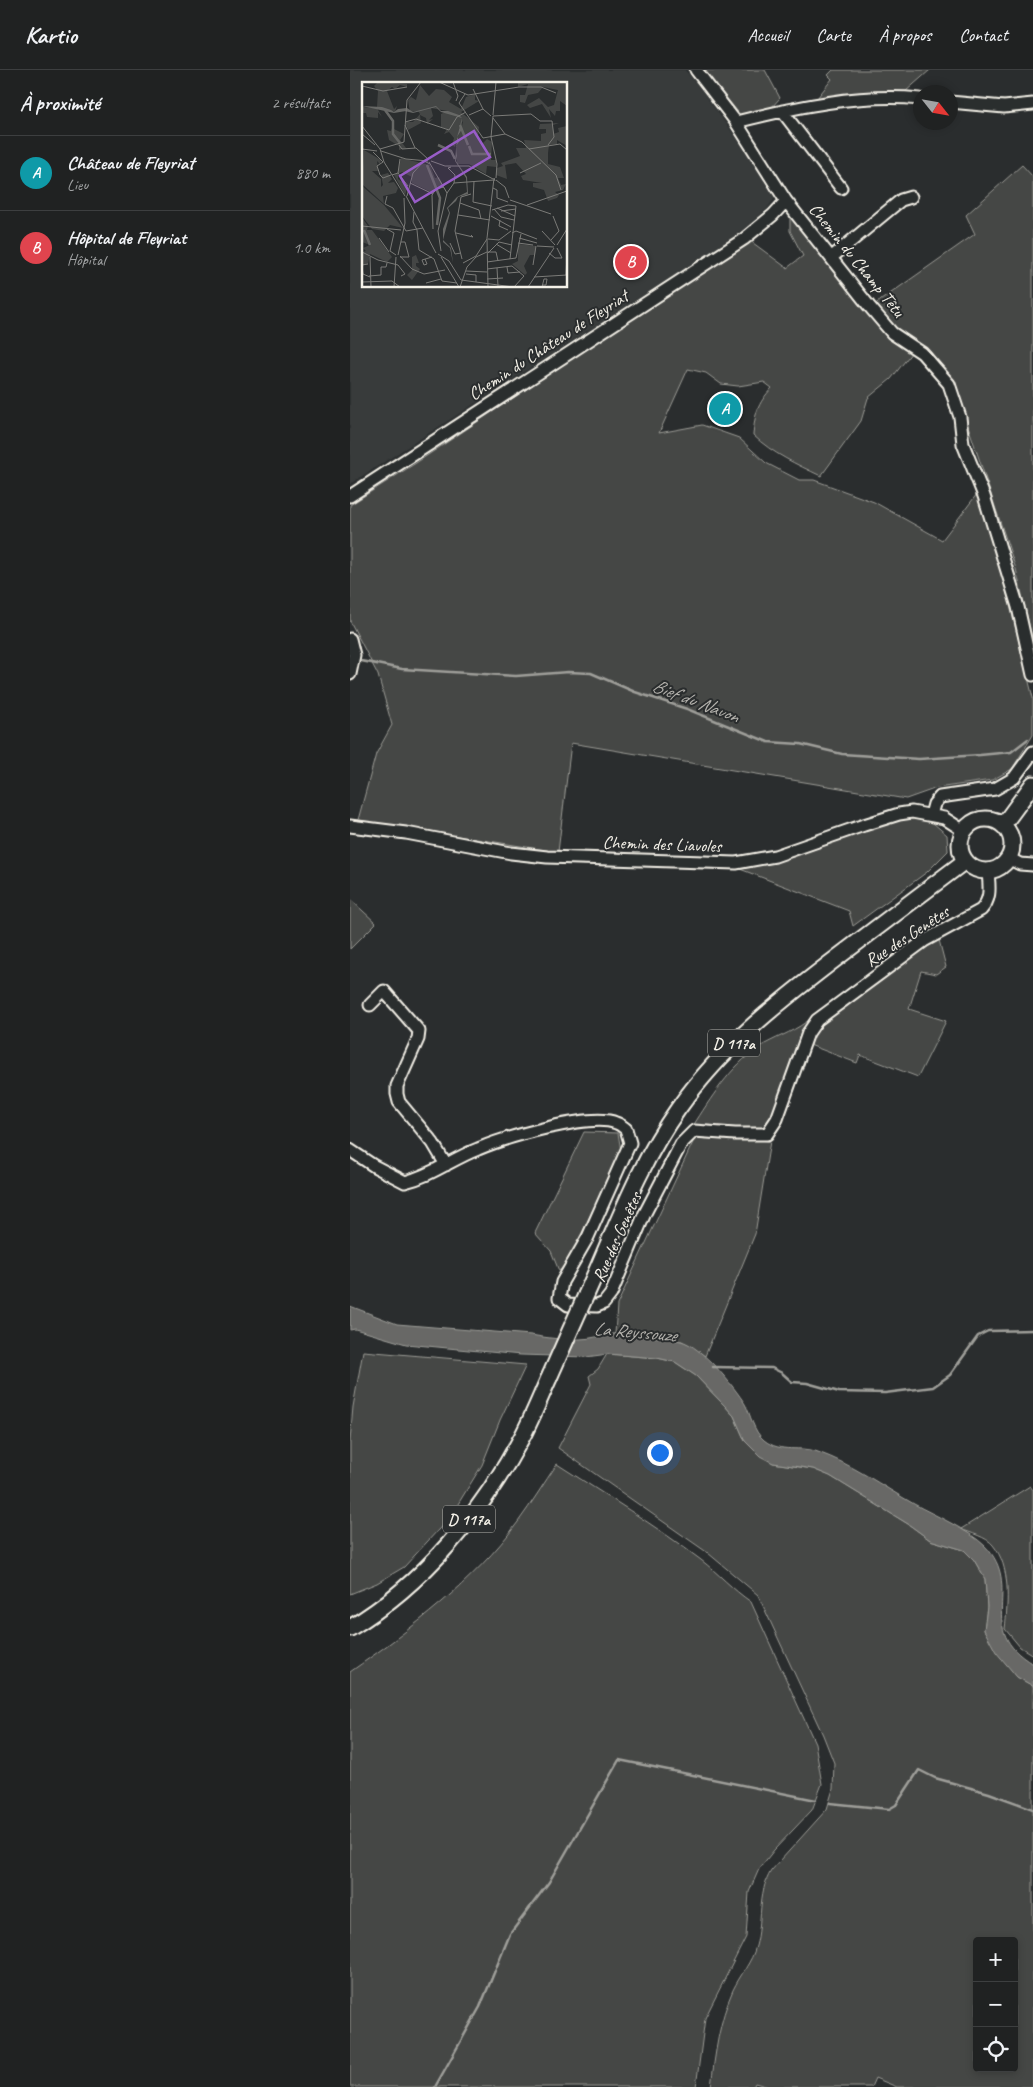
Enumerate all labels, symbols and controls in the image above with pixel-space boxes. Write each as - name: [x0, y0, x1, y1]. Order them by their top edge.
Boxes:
- text: Kartio: [25, 20, 77, 50]
- text: Accueil: [748, 24, 788, 46]
- text: Carte: [816, 24, 851, 46]
- text: À propos: [879, 24, 931, 46]
- text: Contact: [959, 24, 1008, 46]
- inset map: [362, 82, 568, 288]
- north arrow: [913, 85, 958, 130]
- text: À proximité: [20, 90, 100, 116]
- text: 2 résultats: [271, 93, 330, 113]
- text: Château de Fleyriat: [67, 151, 194, 175]
- text: A: [32, 163, 40, 183]
- text: 880 m: [296, 163, 330, 183]
- text: Lieu: [67, 175, 88, 195]
- street label: Chemin du Champ Têtu: [804, 199, 910, 322]
- text: Hôpital de Fleyriat: [67, 226, 186, 250]
- text: B: [32, 238, 40, 258]
- text: 1.0 km: [293, 238, 330, 258]
- pin: B: [615, 243, 647, 281]
- text: Hôpital: [67, 250, 105, 270]
- street label: Chemin du Château de Fleyriat: [464, 283, 635, 405]
- pin: A: [709, 390, 741, 428]
- water label: Bief du Navon: [649, 674, 743, 729]
- street label: Chemin des Liavoles: [602, 831, 724, 857]
- street label: Rue des Genêtes: [861, 900, 955, 971]
- road number: D 117a: [708, 1030, 760, 1056]
- street label: Rue des Genêtes: [587, 1187, 647, 1285]
- water label: La Reyssouze: [593, 1316, 680, 1348]
- your location: [647, 1440, 673, 1466]
- road number: D 117a: [443, 1506, 495, 1532]
- map controls: [973, 1937, 1018, 2072]
- button: +: [973, 1937, 1018, 1982]
- button: −: [973, 1982, 1018, 2027]
- button: locate: [973, 2027, 1018, 2072]

